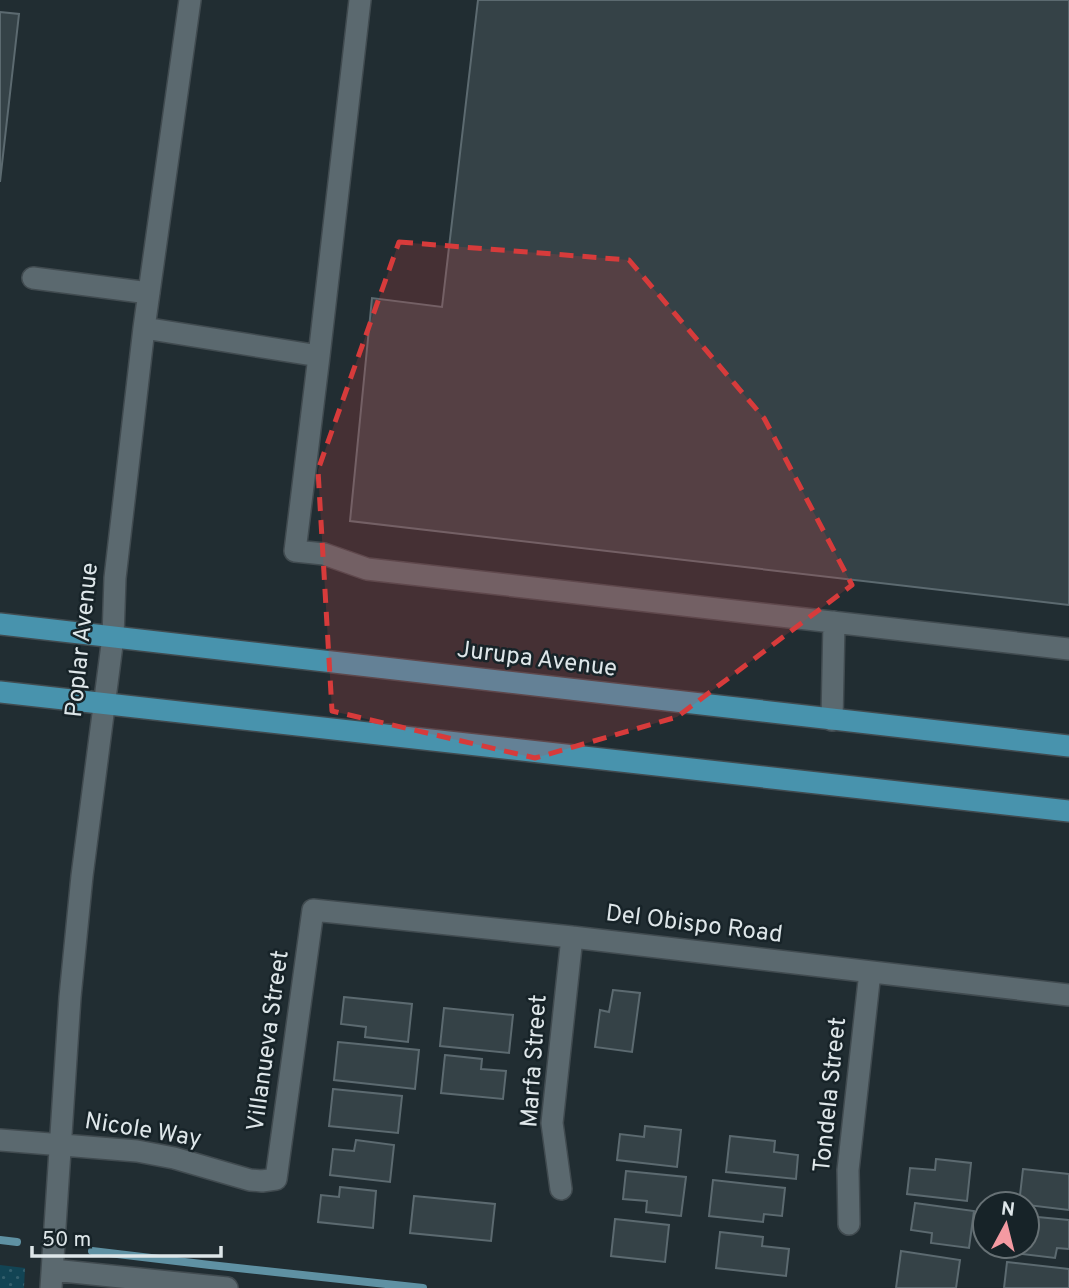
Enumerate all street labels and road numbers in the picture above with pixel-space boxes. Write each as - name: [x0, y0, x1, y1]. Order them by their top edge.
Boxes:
- street label: Poplar Avenue: [60, 561, 106, 719]
- street label: Jurupa Avenue: [455, 635, 619, 685]
- street label: Del Obispo Road: [604, 899, 784, 951]
- street label: Villanueva Street: [241, 948, 297, 1134]
- street label: Marfa Street: [515, 993, 555, 1129]
- street label: Tondela Street: [808, 1016, 854, 1174]
- street label: Nicole Way: [82, 1107, 204, 1155]

